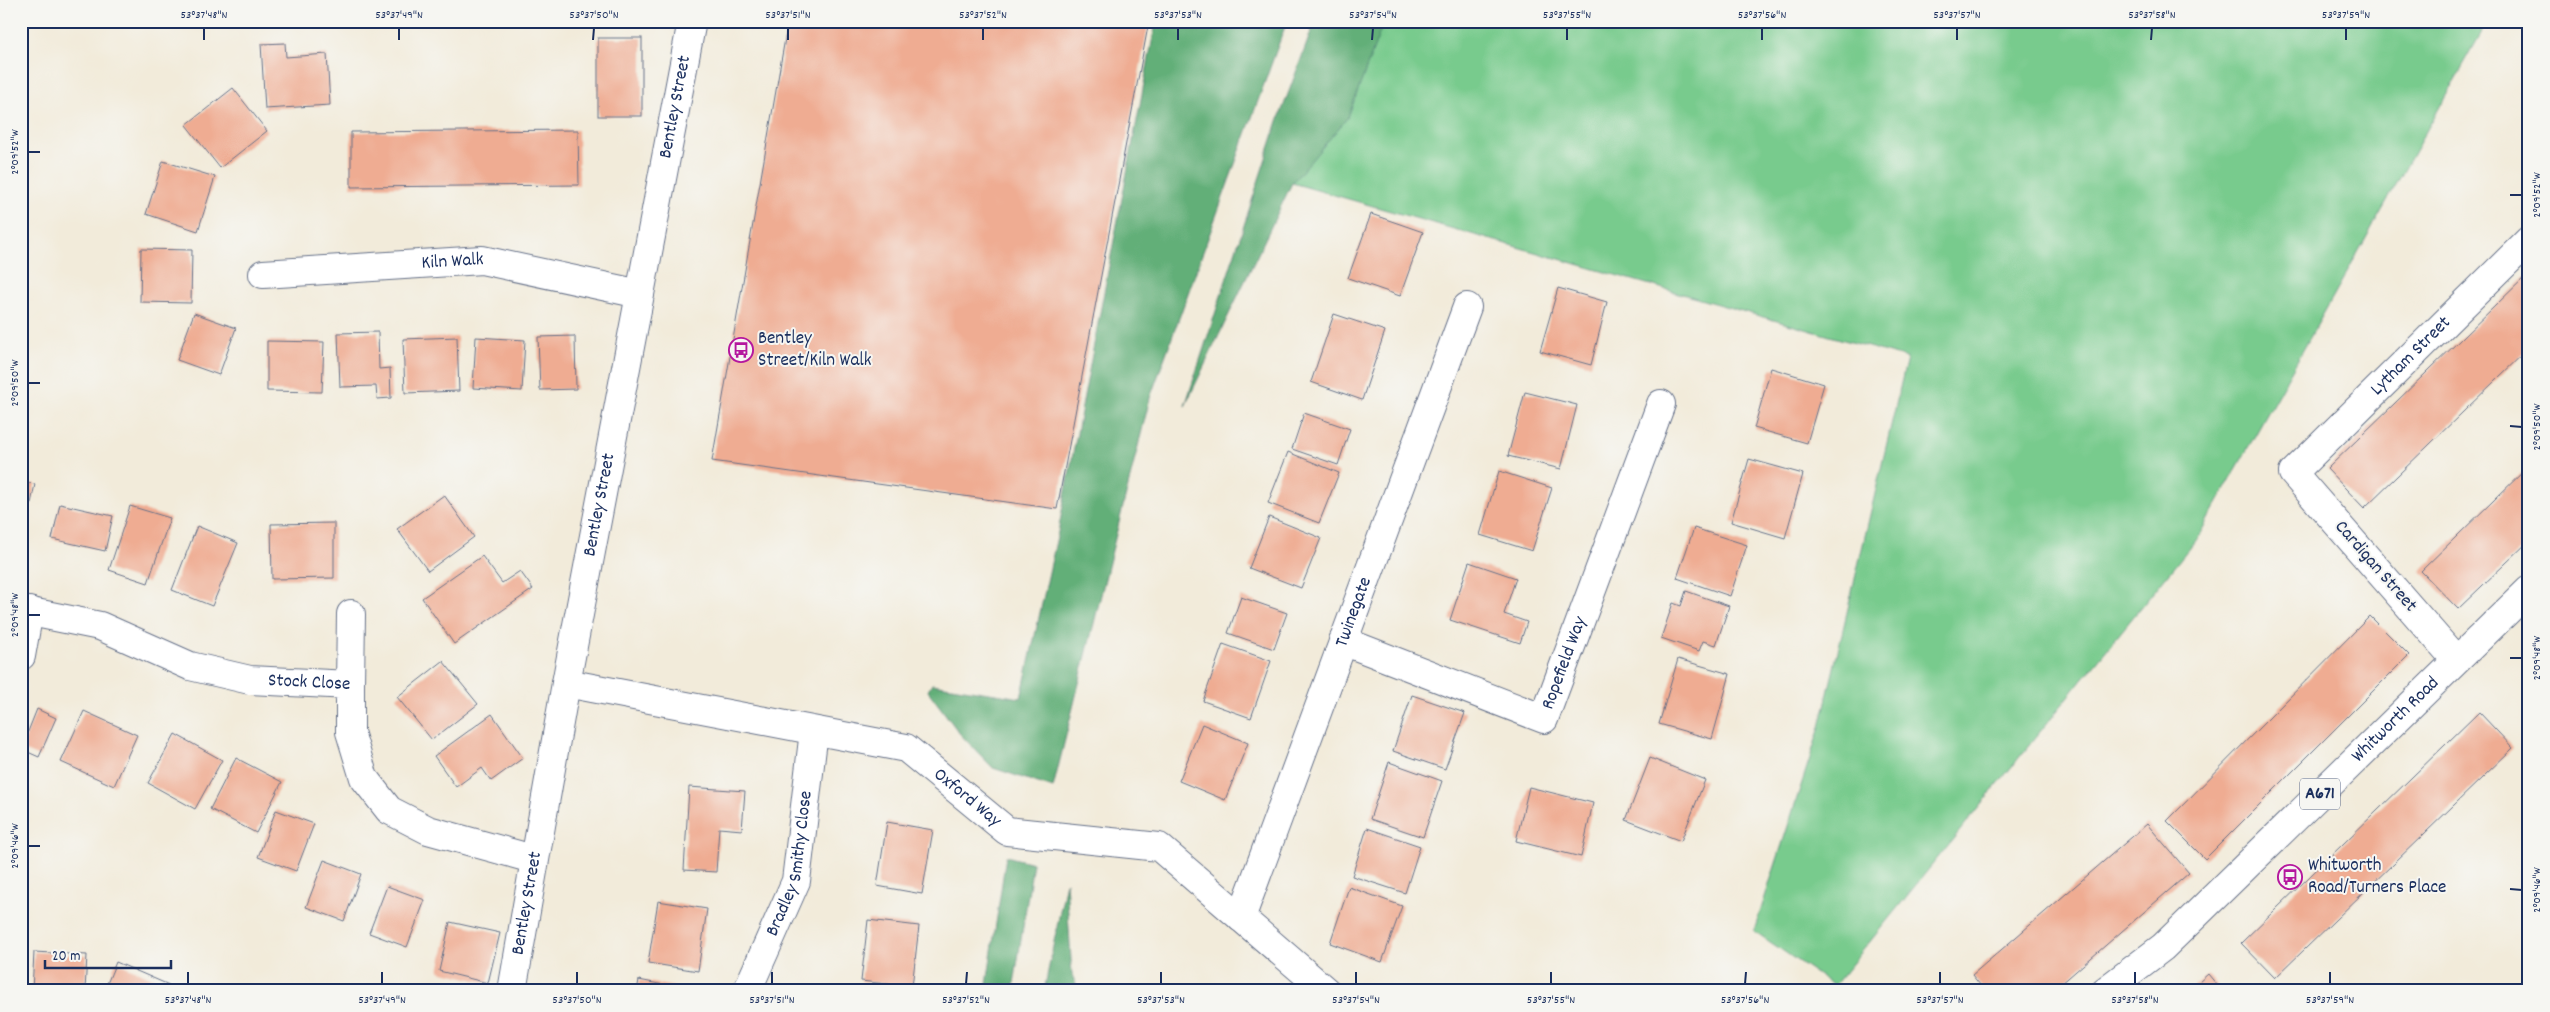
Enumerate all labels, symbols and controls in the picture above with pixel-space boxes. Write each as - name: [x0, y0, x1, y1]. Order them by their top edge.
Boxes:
- text: 53°37'48"N: [180, 7, 228, 24]
- text: 53°37'49"N: [375, 7, 423, 24]
- text: 53°37'50"N: [569, 7, 619, 24]
- text: 53°37'51"N: [765, 7, 811, 24]
- text: 53°37'52"N: [959, 7, 1007, 24]
- text: 53°37'53"N: [1154, 7, 1202, 24]
- text: 53°37'54"N: [1349, 7, 1397, 24]
- text: 53°37'55"N: [1543, 7, 1591, 24]
- text: 53°37'56"N: [1738, 7, 1786, 24]
- text: 53°37'57"N: [1933, 7, 1981, 24]
- text: 53°37'58"N: [2128, 7, 2176, 24]
- text: 53°37'59"N: [2322, 7, 2370, 24]
- street label: Bentley Street: [653, 53, 699, 161]
- text: 2°09'52"W: [7, 129, 24, 175]
- text: 2°09'52"W: [2529, 172, 2546, 218]
- street label: Kiln Walk: [421, 246, 485, 277]
- street label: Lytham Street: [2365, 310, 2457, 402]
- place label: Bentley Street/Kiln Walk: [758, 326, 872, 375]
- bus stop icon: Bentley Street/Kiln Walk: [728, 337, 754, 363]
- text: 2°09'50"W: [7, 360, 24, 406]
- text: 2°09'50"W: [2529, 404, 2546, 450]
- street label: Bentley Street: [577, 451, 623, 559]
- street label: Cardigan Street: [2327, 515, 2423, 619]
- street label: Twinegate: [1329, 573, 1379, 651]
- text: 2°09'48"W: [7, 593, 24, 637]
- street label: Ropefield Way: [1535, 613, 1594, 714]
- text: 2°09'48"W: [2529, 636, 2546, 680]
- street label: Stock Close: [267, 667, 351, 699]
- street label: Whitworth Road: [2346, 671, 2446, 769]
- street label: Oxford Way: [927, 762, 1007, 834]
- road number: A671: [2300, 779, 2340, 810]
- street label: Bradley Smithy Close: [759, 789, 820, 941]
- text: 2°09'46"W: [7, 823, 24, 869]
- street label: Bentley Street: [505, 850, 550, 957]
- place label: Whitworth Road/Turners Place: [2308, 853, 2446, 902]
- bus stop icon: Whitworth Road/Turners Place: [2277, 864, 2303, 890]
- text: 2°09'46"W: [2529, 867, 2546, 913]
- scale bar: [45, 937, 171, 969]
- text: 20 m: [52, 946, 80, 968]
- text: 53°37'48"N: [164, 992, 212, 1009]
- text: 53°37'49"N: [358, 992, 406, 1009]
- text: 53°37'50"N: [552, 992, 602, 1009]
- text: 53°37'51"N: [749, 992, 795, 1009]
- text: 53°37'52"N: [942, 992, 990, 1009]
- text: 53°37'53"N: [1137, 992, 1185, 1009]
- text: 53°37'54"N: [1332, 992, 1380, 1009]
- text: 53°37'55"N: [1527, 992, 1575, 1009]
- text: 53°37'56"N: [1721, 992, 1769, 1009]
- text: 53°37'57"N: [1916, 992, 1964, 1009]
- text: 53°37'58"N: [2111, 992, 2159, 1009]
- text: 53°37'59"N: [2306, 992, 2354, 1009]

